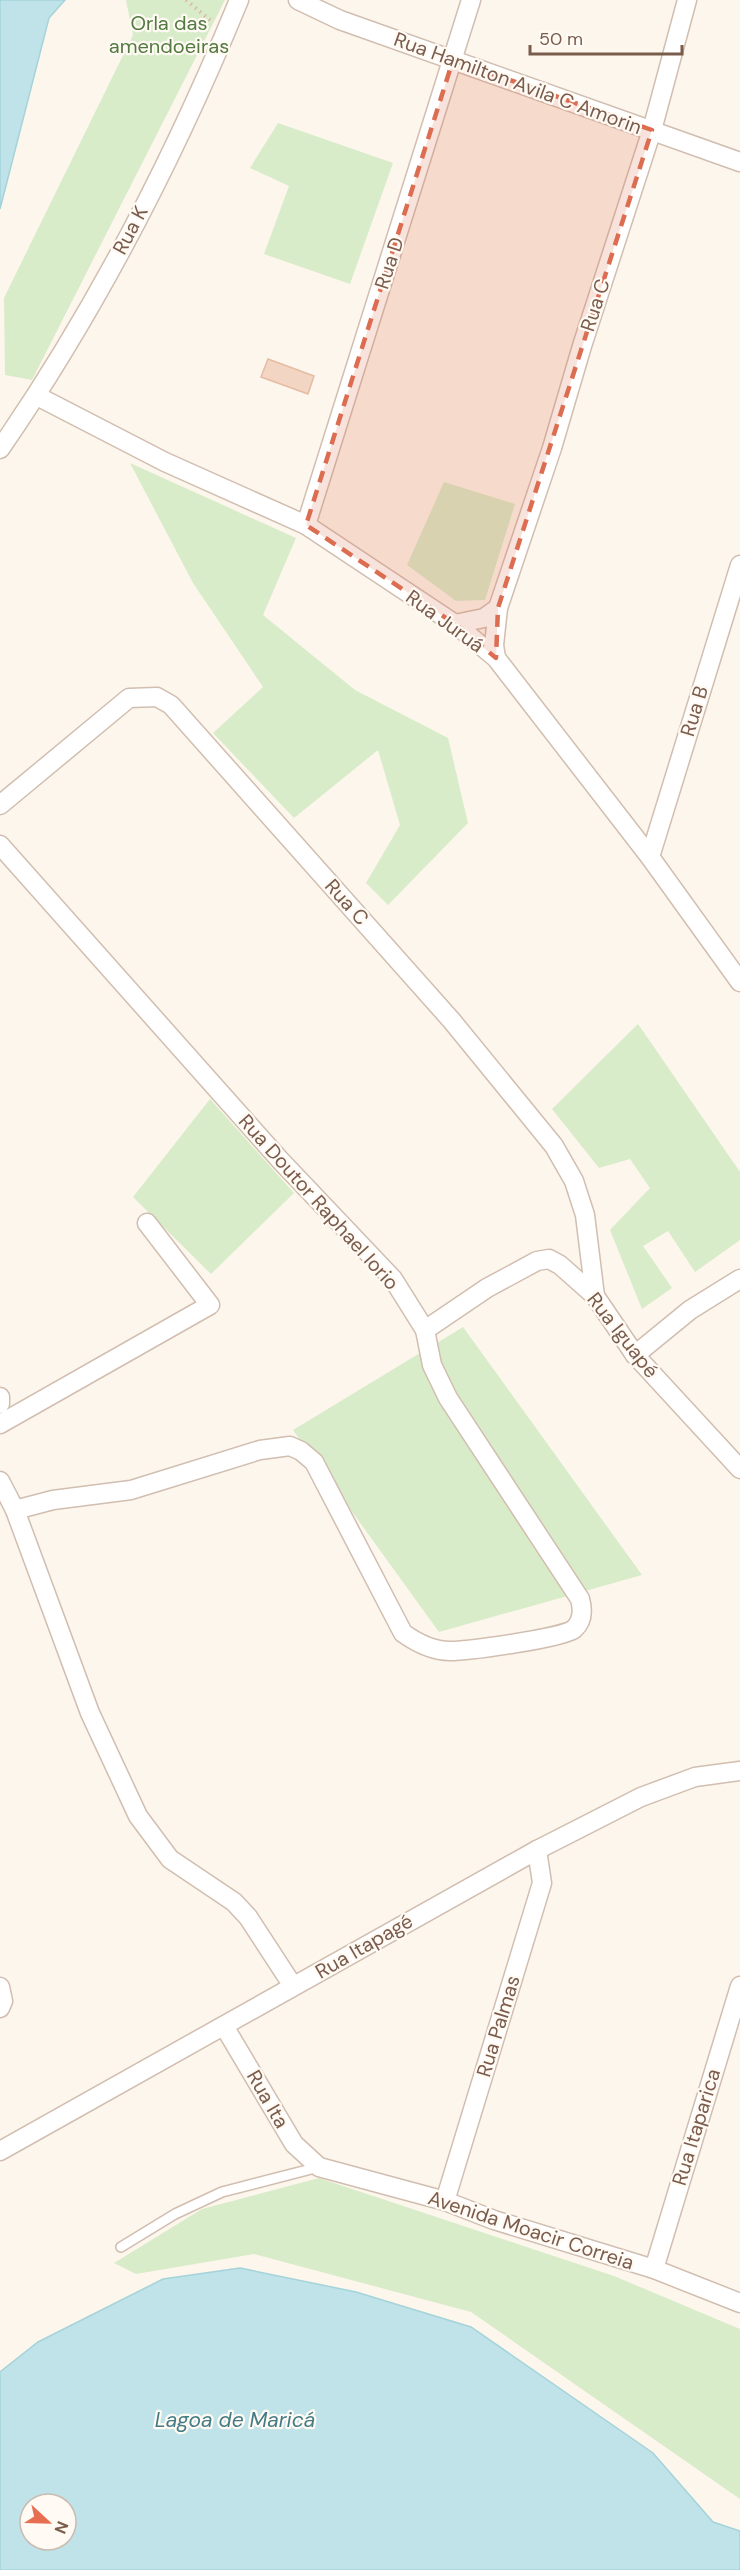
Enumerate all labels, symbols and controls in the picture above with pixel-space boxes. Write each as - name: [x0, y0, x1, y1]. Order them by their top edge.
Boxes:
- park label: Orla das amendoeiras: [109, 10, 229, 59]
- scale bar: [530, 18, 682, 56]
- street label: Rua Hamilton Avila C Amorin: [390, 26, 646, 140]
- text: 50 m: [539, 27, 583, 51]
- street label: Rua K: [106, 201, 154, 259]
- street label: Rua D: [368, 234, 410, 292]
- street label: Rua C: [574, 275, 616, 335]
- street label: Rua Juruá: [401, 584, 489, 658]
- street label: Rua B: [674, 683, 714, 739]
- street label: Rua C: [319, 873, 375, 931]
- street label: Rua Doutor Raphael Iorio: [233, 1109, 405, 1295]
- street label: Rua Iguapé: [581, 1287, 665, 1383]
- street label: Rua Itapagé: [311, 1908, 417, 1984]
- street label: Rua Palmas: [470, 1972, 526, 2080]
- street label: Rua Ita: [241, 2065, 295, 2133]
- street label: Rua Itaparica: [666, 2065, 726, 2189]
- street label: Avenida Moacir Correia: [425, 2184, 637, 2276]
- water label: Lagoa de Maricá: [155, 2406, 315, 2434]
- north arrow: [18, 2492, 78, 2552]
- text: N: [50, 2518, 73, 2537]

